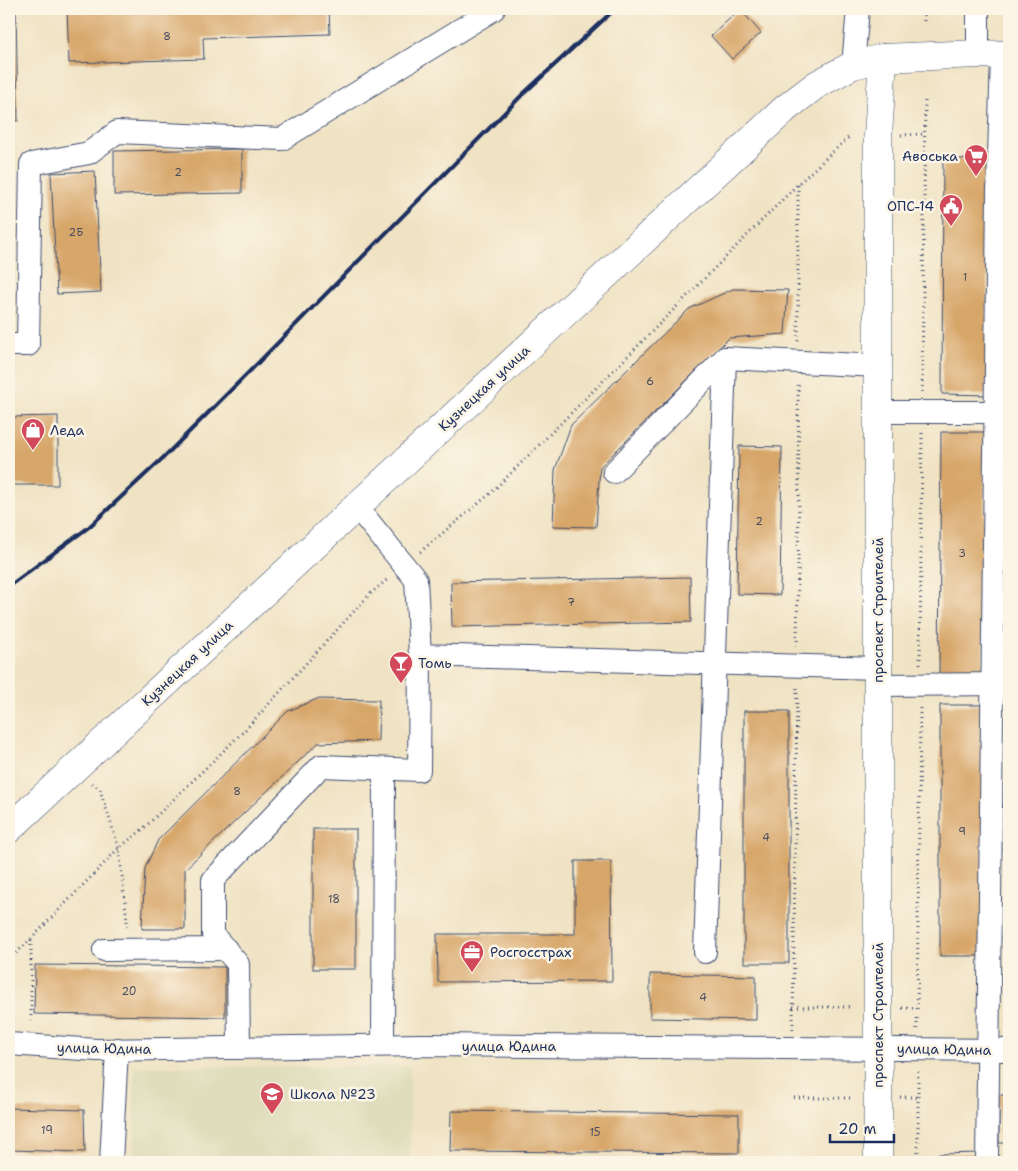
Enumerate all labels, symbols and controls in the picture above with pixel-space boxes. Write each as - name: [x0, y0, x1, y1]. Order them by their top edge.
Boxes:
- house number: 8: [163, 29, 171, 44]
- supermarket icon: Авоська: [963, 143, 989, 177]
- place label: Авоська: [902, 147, 958, 165]
- house number: 2: [174, 165, 182, 180]
- public building icon: ОПС-14: [938, 193, 964, 227]
- place label: ОПС-14: [887, 197, 934, 215]
- house number: 2Б: [69, 225, 83, 240]
- house number: 1: [963, 270, 967, 285]
- street label: Кузнецкая улица: [434, 341, 534, 435]
- house number: 6: [646, 374, 654, 389]
- shop icon: Леда: [20, 417, 46, 451]
- place label: Леда: [50, 421, 84, 439]
- house number: 2: [755, 514, 763, 529]
- street label: проспект Строителей: [869, 537, 887, 683]
- house number: 3: [958, 546, 966, 561]
- house number: 7: [567, 595, 575, 610]
- street label: Кузнецкая улица: [137, 616, 237, 710]
- bar icon: Томь: [388, 650, 414, 684]
- place label: Томь: [418, 654, 452, 672]
- house number: 8: [233, 784, 241, 799]
- house number: 9: [958, 824, 966, 839]
- house number: 4: [762, 830, 770, 845]
- house number: 18: [328, 892, 340, 907]
- office icon: Росгосстрах: [459, 939, 485, 973]
- street label: проспект Строителей: [869, 942, 887, 1088]
- place label: Росгосстрах: [490, 943, 572, 961]
- house number: 20: [121, 984, 137, 999]
- house number: 4: [699, 990, 707, 1005]
- street label: улица Юдина: [462, 1037, 557, 1055]
- street label: улица Юдина: [57, 1038, 152, 1058]
- street label: улица Юдина: [897, 1039, 992, 1059]
- school or university icon: Школа №23: [259, 1081, 285, 1115]
- place label: Школа №23: [290, 1085, 376, 1103]
- scale bar: [830, 1111, 894, 1143]
- text: 20 m: [838, 1119, 877, 1139]
- house number: 19: [41, 1123, 53, 1138]
- house number: 15: [589, 1125, 601, 1140]

